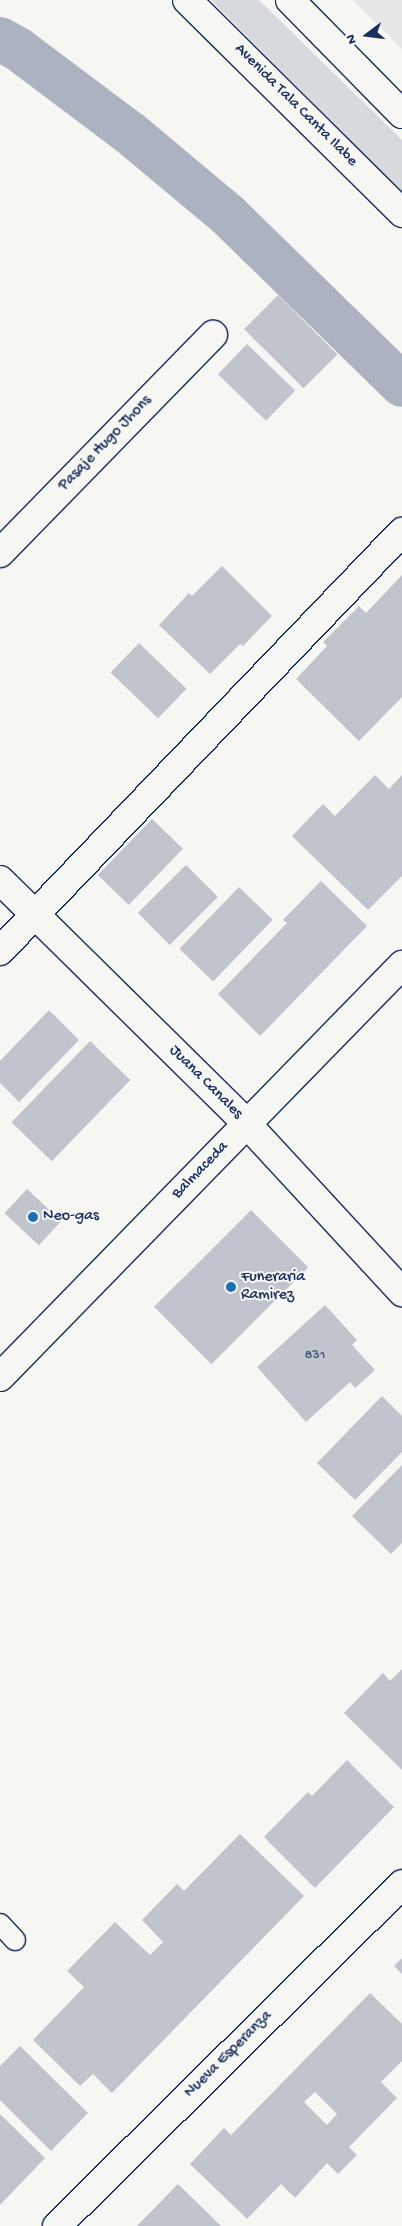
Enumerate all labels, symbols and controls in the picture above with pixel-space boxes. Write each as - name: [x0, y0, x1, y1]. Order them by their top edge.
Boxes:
- north arrow: [342, 10, 392, 60]
- text: N: [343, 32, 361, 46]
- street label: Avenida Tala Canta Ilabe: [229, 40, 361, 172]
- street label: Pasaje Hugo Jhons: [55, 392, 157, 496]
- street label: Juana Canales: [164, 1042, 246, 1124]
- street label: Balmaceda: [169, 1138, 233, 1204]
- place label: Neo-gas: [43, 1207, 99, 1227]
- marker: Neo-gas: [27, 1211, 39, 1223]
- place label: Funeraria Ramirez: [241, 1268, 305, 1306]
- marker: Funeraria Ramirez: [225, 1281, 237, 1293]
- house number: 831: [305, 1348, 325, 1364]
- street label: Nueva Esperanza: [181, 2007, 277, 2103]

